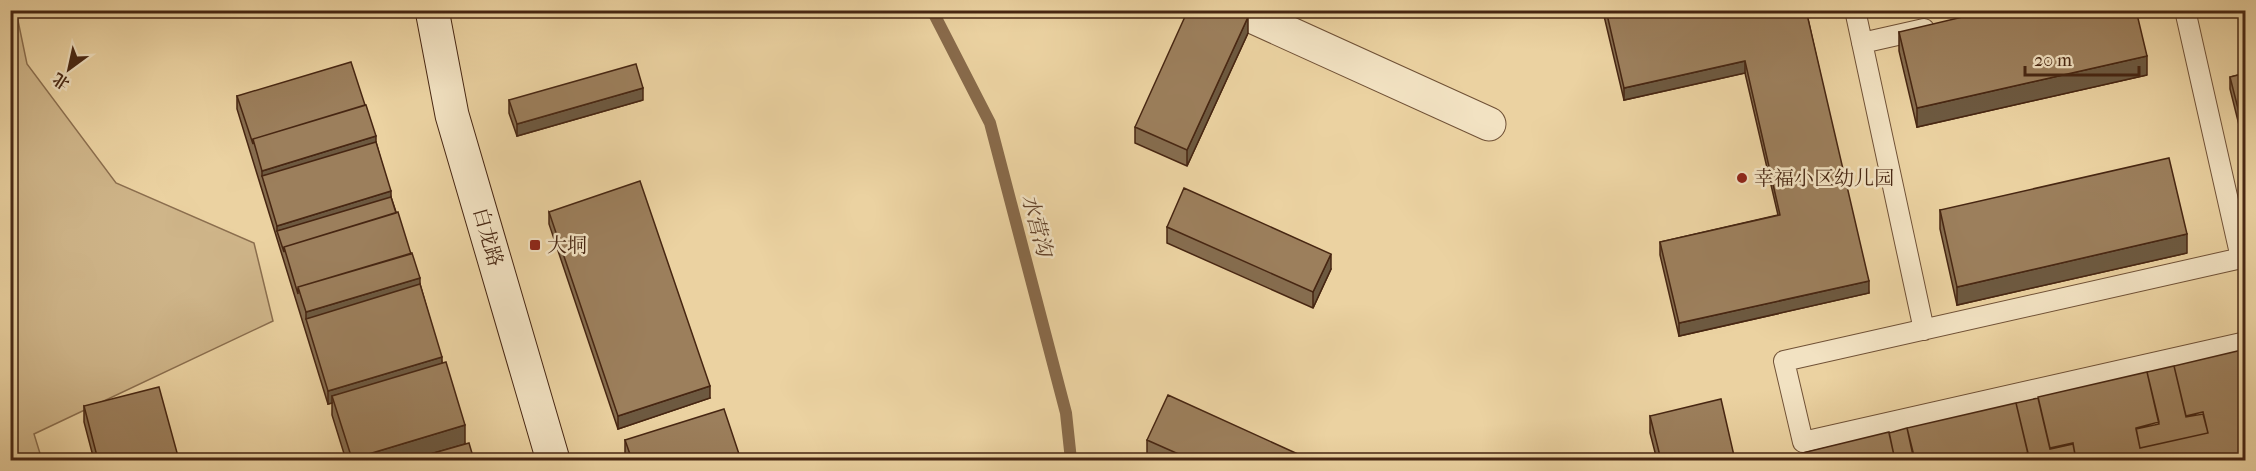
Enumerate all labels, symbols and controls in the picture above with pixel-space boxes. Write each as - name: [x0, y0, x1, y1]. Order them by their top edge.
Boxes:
- north arrow: [39, 39, 99, 99]
- scale bar: [2025, 39, 2139, 77]
- text: 20 m: [2034, 50, 2072, 71]
- text: 北: [49, 69, 73, 93]
- place label: 幸福小区幼儿园: [1754, 167, 1894, 190]
- marker: 幸福小区幼儿园: [1735, 171, 1749, 185]
- water label: 水营沟: [1017, 191, 1058, 261]
- street label: 白龙路: [469, 205, 507, 269]
- place label: 大垌: [547, 234, 587, 257]
- marker: 大垌: [528, 238, 542, 252]

